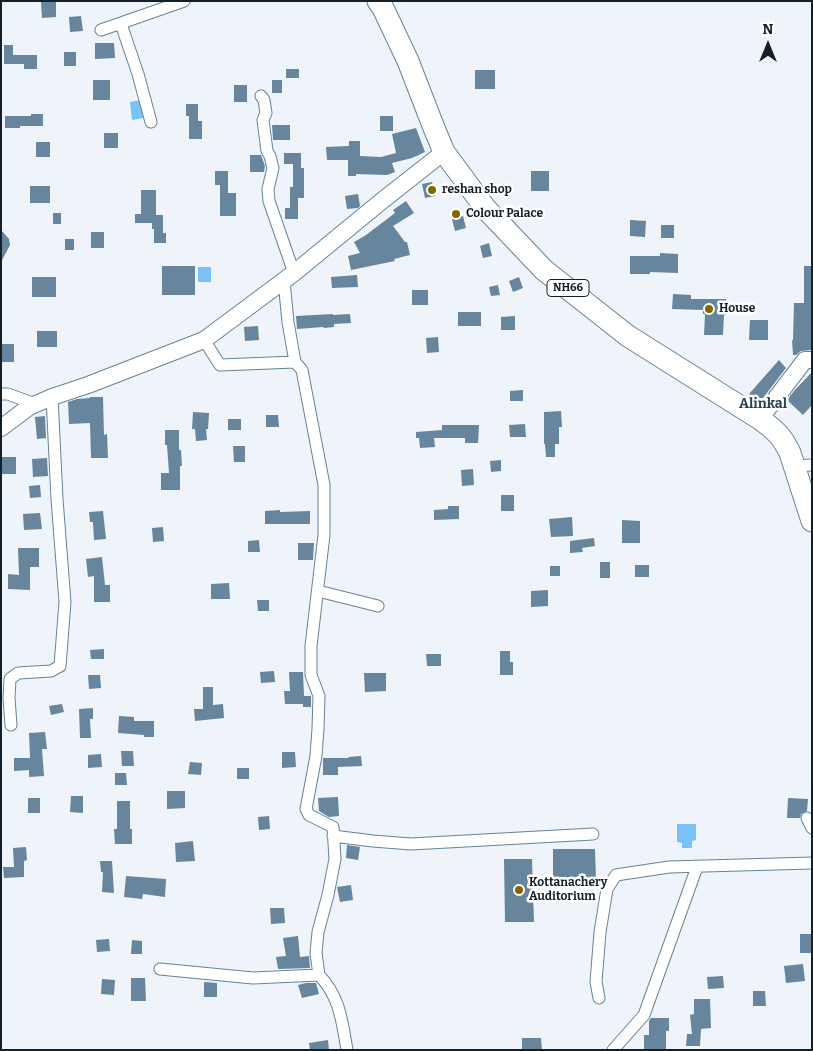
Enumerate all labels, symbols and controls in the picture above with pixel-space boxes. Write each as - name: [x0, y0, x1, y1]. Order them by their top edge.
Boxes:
- north arrow: [743, 20, 793, 70]
- text: N: [763, 21, 773, 38]
- place label: reshan shop: [442, 183, 512, 197]
- marker: reshan shop: [426, 184, 438, 196]
- place label: Colour Palace: [466, 207, 543, 221]
- marker: Colour Palace: [450, 208, 462, 220]
- road number: NH66: [547, 280, 589, 296]
- place label: House: [719, 302, 755, 316]
- marker: House: [703, 303, 715, 315]
- district label: Alinkal: [739, 396, 787, 412]
- place label: Kottanachery Auditorium: [529, 876, 608, 904]
- marker: Kottanachery Auditorium: [513, 884, 525, 896]

